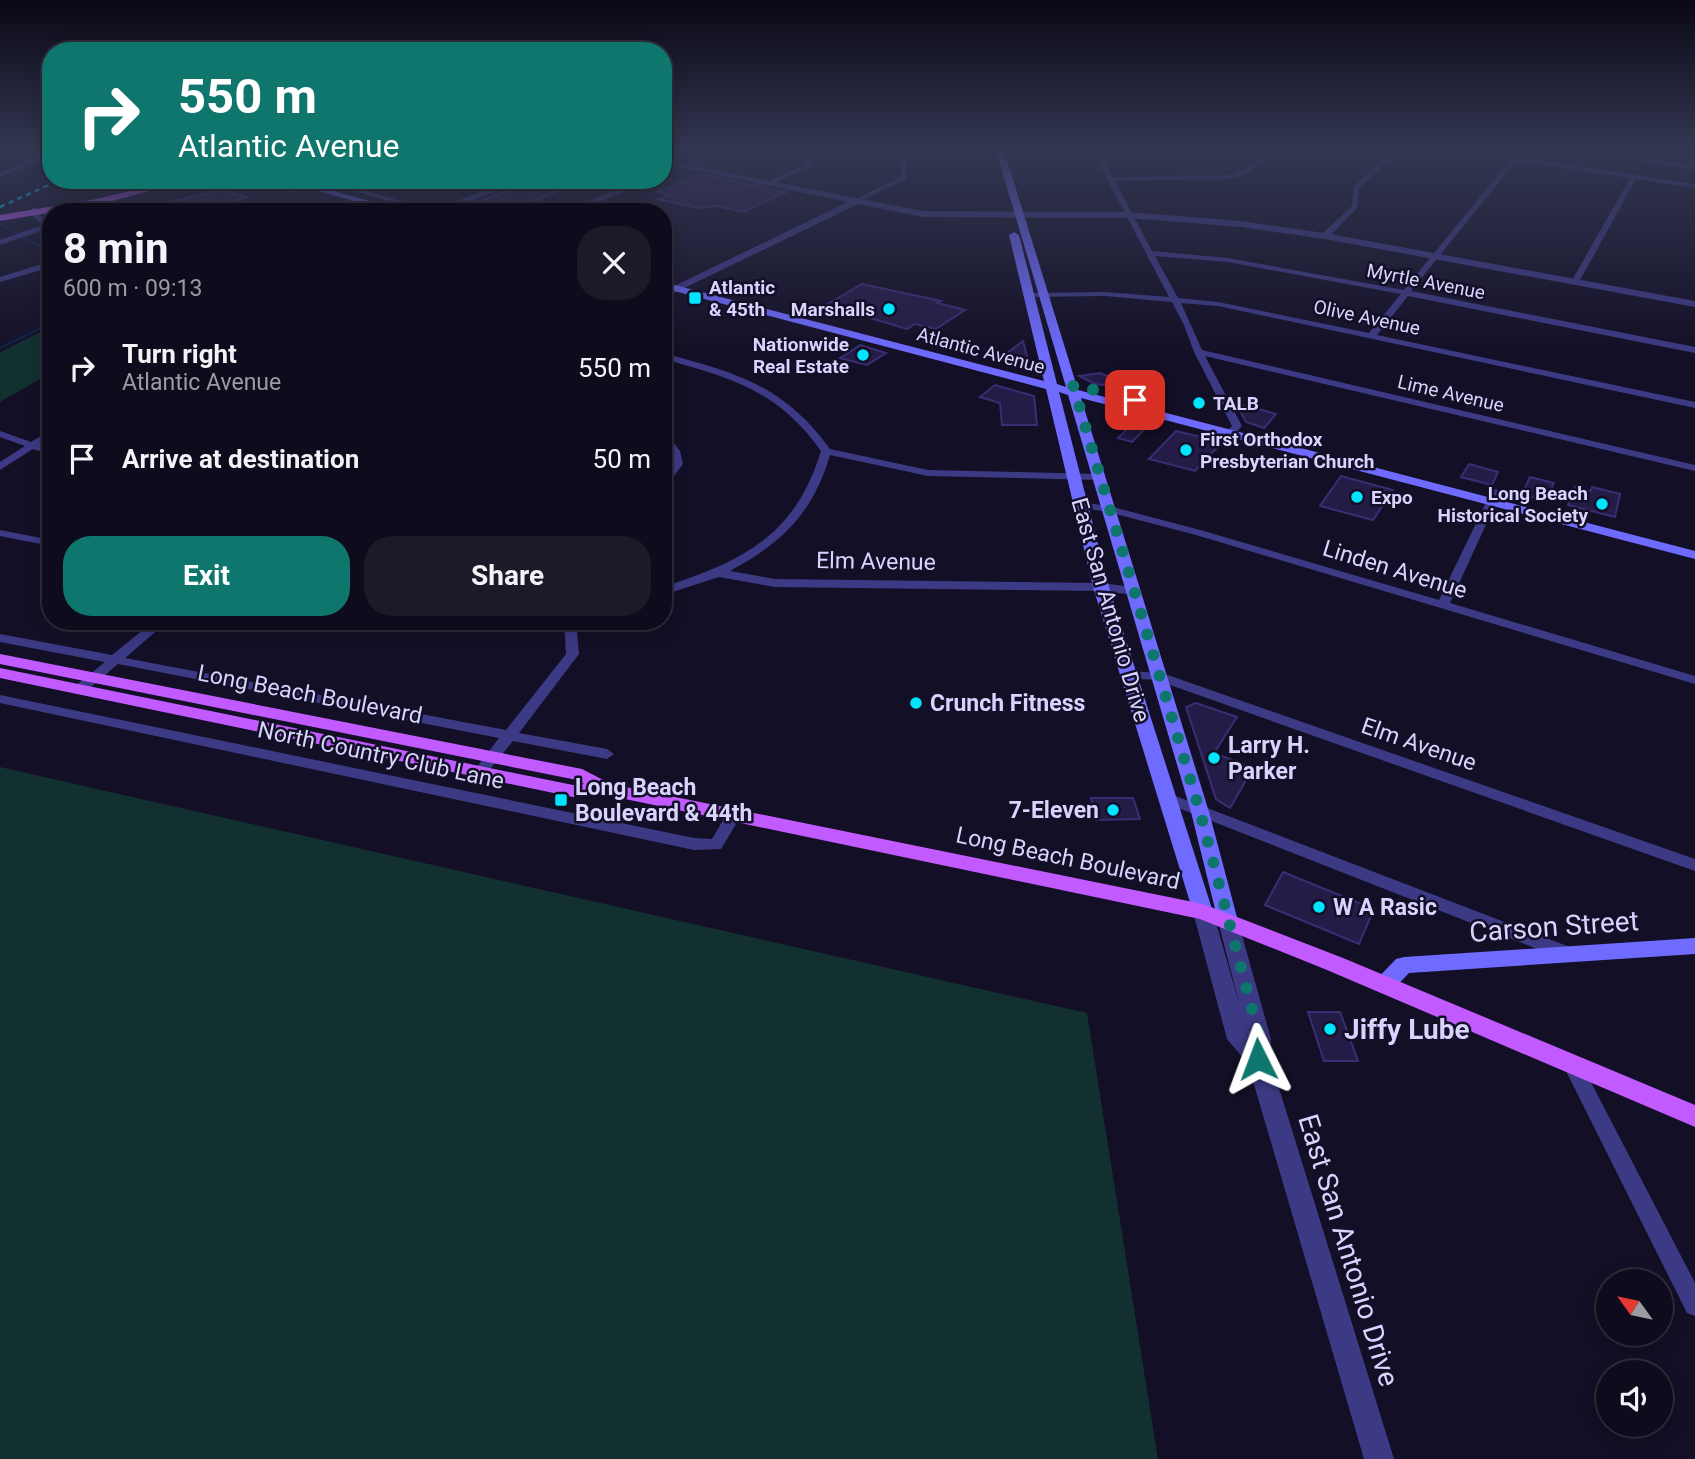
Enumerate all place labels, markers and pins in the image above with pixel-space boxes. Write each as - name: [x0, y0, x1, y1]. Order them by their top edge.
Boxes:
- place label: Atlantic & 45th: [709, 276, 775, 321]
- marker: Atlantic & 45th: [687, 290, 703, 306]
- place label: Marshalls: [791, 298, 875, 321]
- marker: Marshalls: [881, 301, 897, 317]
- place label: Nationwide Real Estate: [753, 333, 849, 378]
- marker: Nationwide Real Estate: [855, 347, 871, 363]
- pin: [1105, 370, 1165, 430]
- place label: TALB: [1213, 392, 1259, 415]
- marker: TALB: [1191, 395, 1207, 411]
- place label: First Orthodox Presbyterian Church: [1200, 428, 1374, 473]
- marker: First Orthodox Presbyterian Church: [1178, 442, 1194, 458]
- place label: Long Beach Historical Society: [1437, 482, 1588, 527]
- place label: Expo: [1371, 486, 1413, 509]
- marker: Expo: [1349, 489, 1365, 505]
- marker: Long Beach Historical Society: [1594, 496, 1610, 512]
- place label: Crunch Fitness: [930, 690, 1085, 717]
- marker: Crunch Fitness: [908, 695, 924, 711]
- place label: Larry H. Parker: [1228, 732, 1310, 785]
- marker: Larry H. Parker: [1206, 750, 1222, 766]
- place label: Long Beach Boulevard & 44th: [575, 774, 752, 827]
- marker: Long Beach Boulevard & 44th: [553, 792, 569, 808]
- place label: 7-Eleven: [1009, 797, 1099, 824]
- marker: 7-Eleven: [1105, 802, 1121, 818]
- place label: W A Rasic: [1333, 894, 1437, 921]
- marker: W A Rasic: [1311, 899, 1327, 915]
- place label: Jiffy Lube: [1344, 1013, 1470, 1046]
- marker: Jiffy Lube: [1322, 1021, 1338, 1037]

